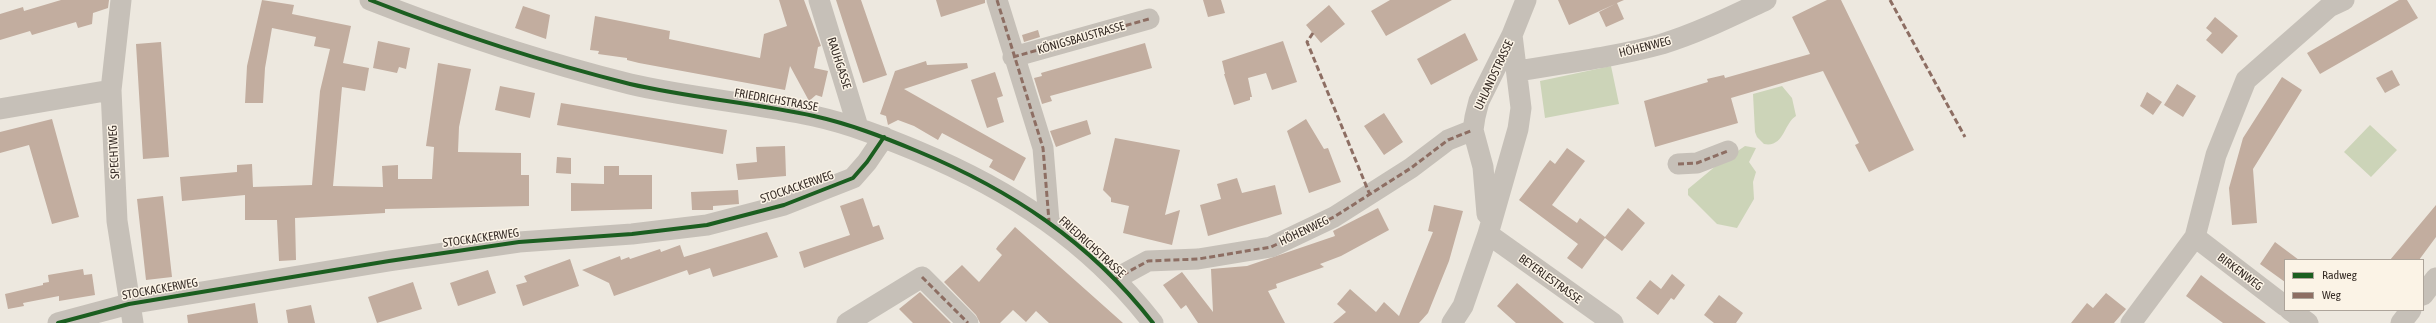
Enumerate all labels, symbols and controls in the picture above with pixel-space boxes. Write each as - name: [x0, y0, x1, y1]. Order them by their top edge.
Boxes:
- street label: KÖNIGSBAUSTRASSE: [1036, 19, 1126, 57]
- street label: HÖHENWEG: [1617, 34, 1673, 60]
- street label: RAUHGASSE: [824, 35, 854, 91]
- street label: UHLANDSTRASSE: [1471, 38, 1517, 112]
- street label: FRIEDRICHSTRASSE: [733, 86, 819, 114]
- street label: SPECHTWEG: [105, 125, 123, 179]
- street label: STOCKACKERWEG: [758, 168, 836, 206]
- street label: FRIEDRICHSTRASSE: [1056, 213, 1128, 281]
- street label: HÖHENWEG: [1277, 213, 1331, 249]
- street label: STOCKACKERWEG: [442, 226, 520, 250]
- street label: BIRKENWEG: [2215, 250, 2265, 294]
- street label: BEYERLESTRASSE: [1516, 251, 1584, 307]
- legend: [2284, 259, 2424, 311]
- text: Radweg: [2322, 268, 2357, 282]
- street label: STOCKACKERWEG: [121, 275, 199, 303]
- text: Weg: [2322, 288, 2341, 302]

